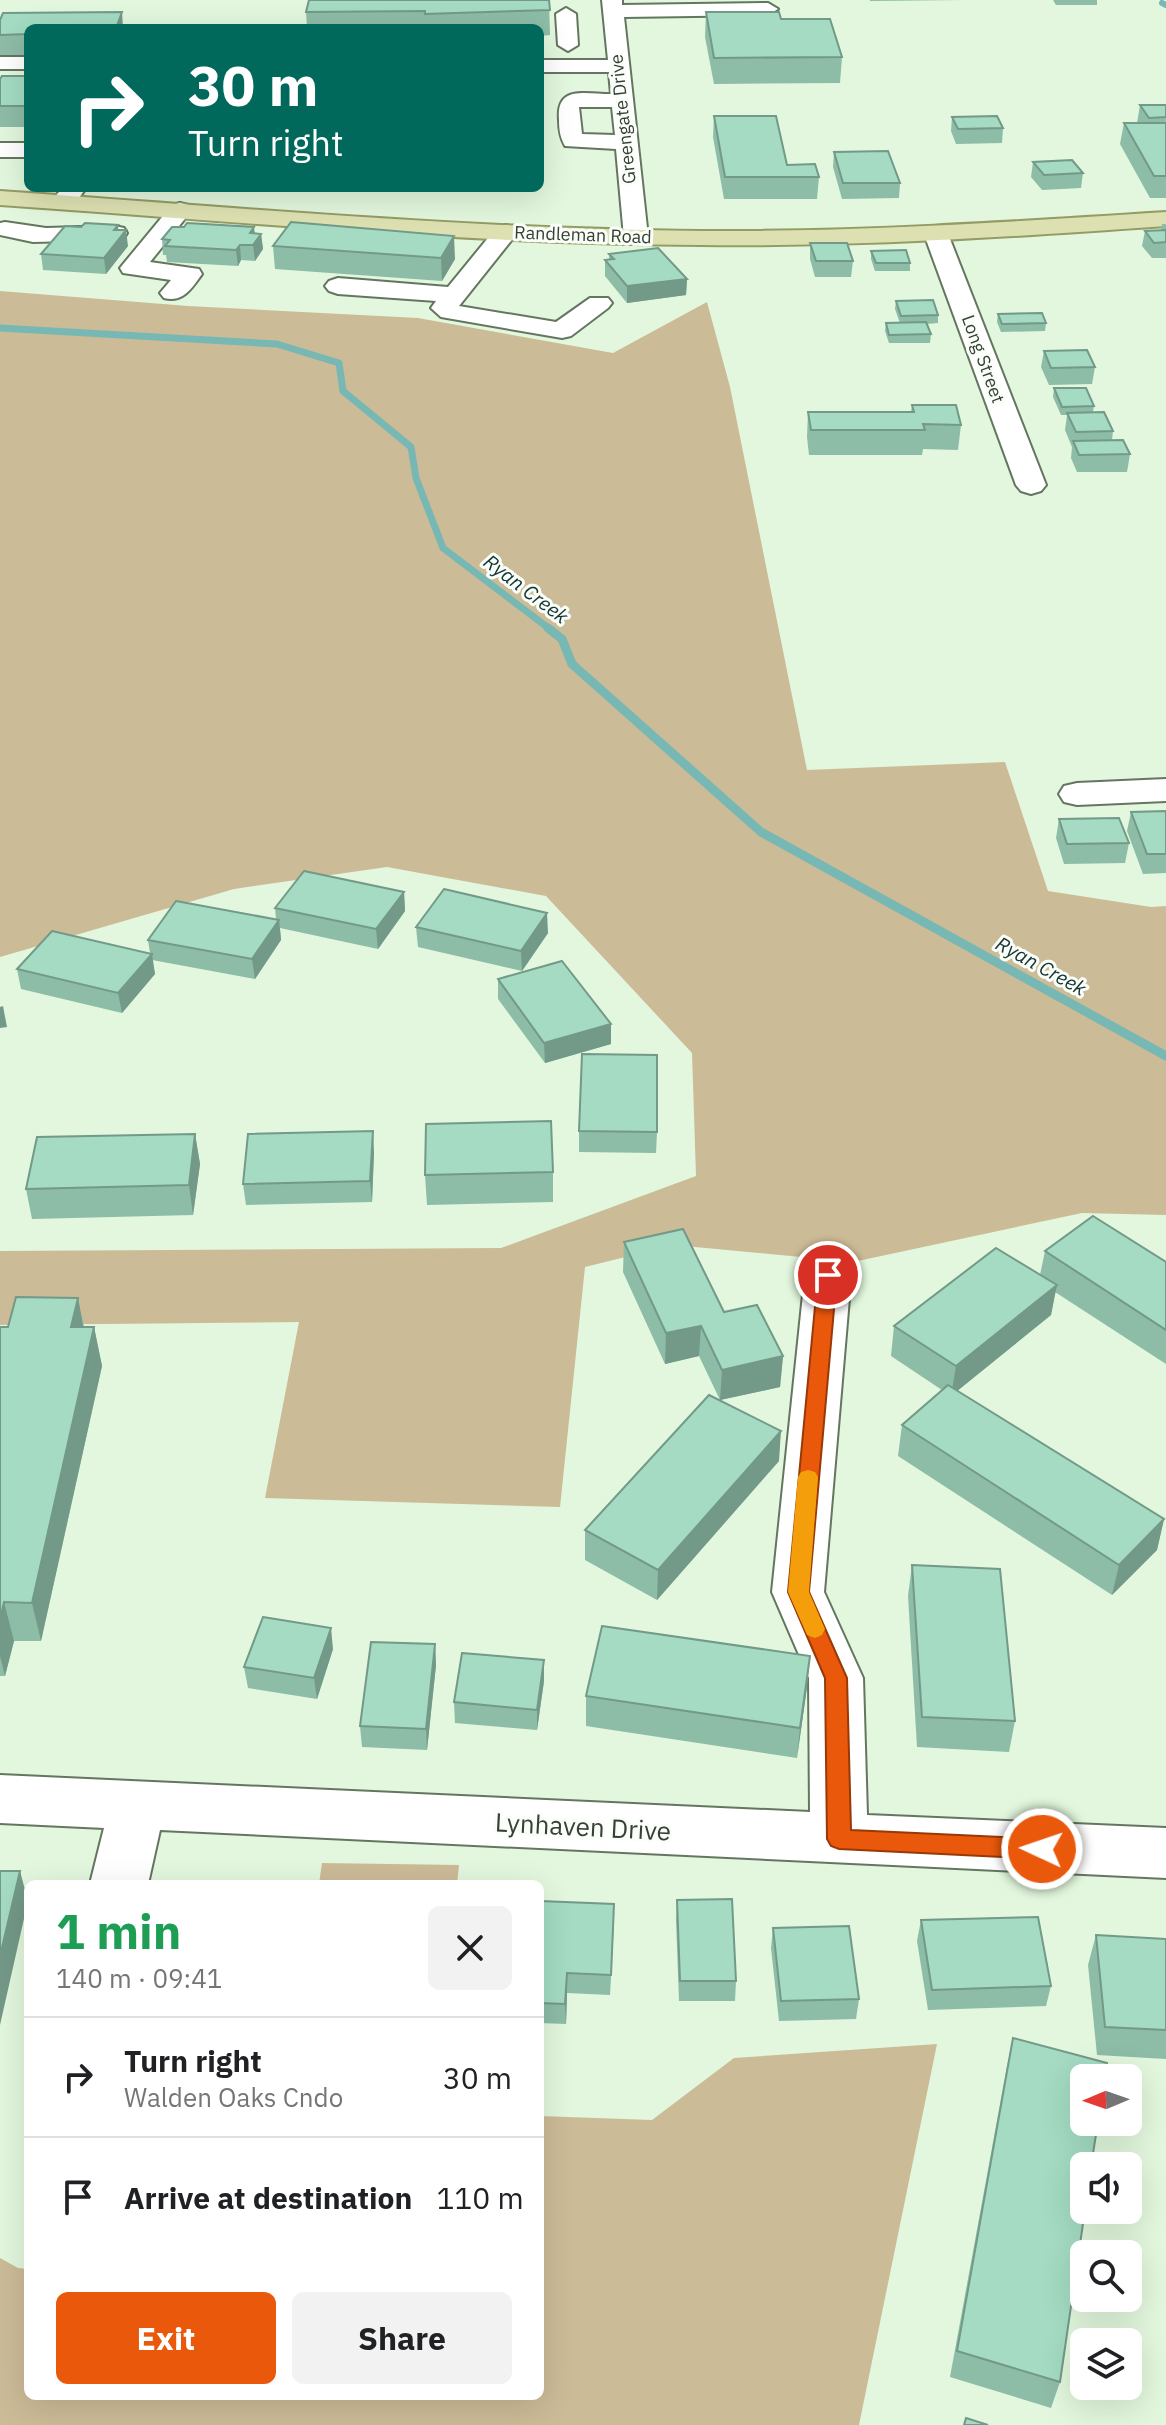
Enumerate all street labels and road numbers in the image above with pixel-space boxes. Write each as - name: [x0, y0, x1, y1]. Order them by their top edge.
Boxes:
- street label: Greengate Drive: [604, 53, 641, 185]
- street label: Randleman Road: [514, 221, 652, 248]
- street label: Long Street: [957, 312, 1010, 406]
- street label: Lynhaven Drive: [494, 1804, 672, 1848]

